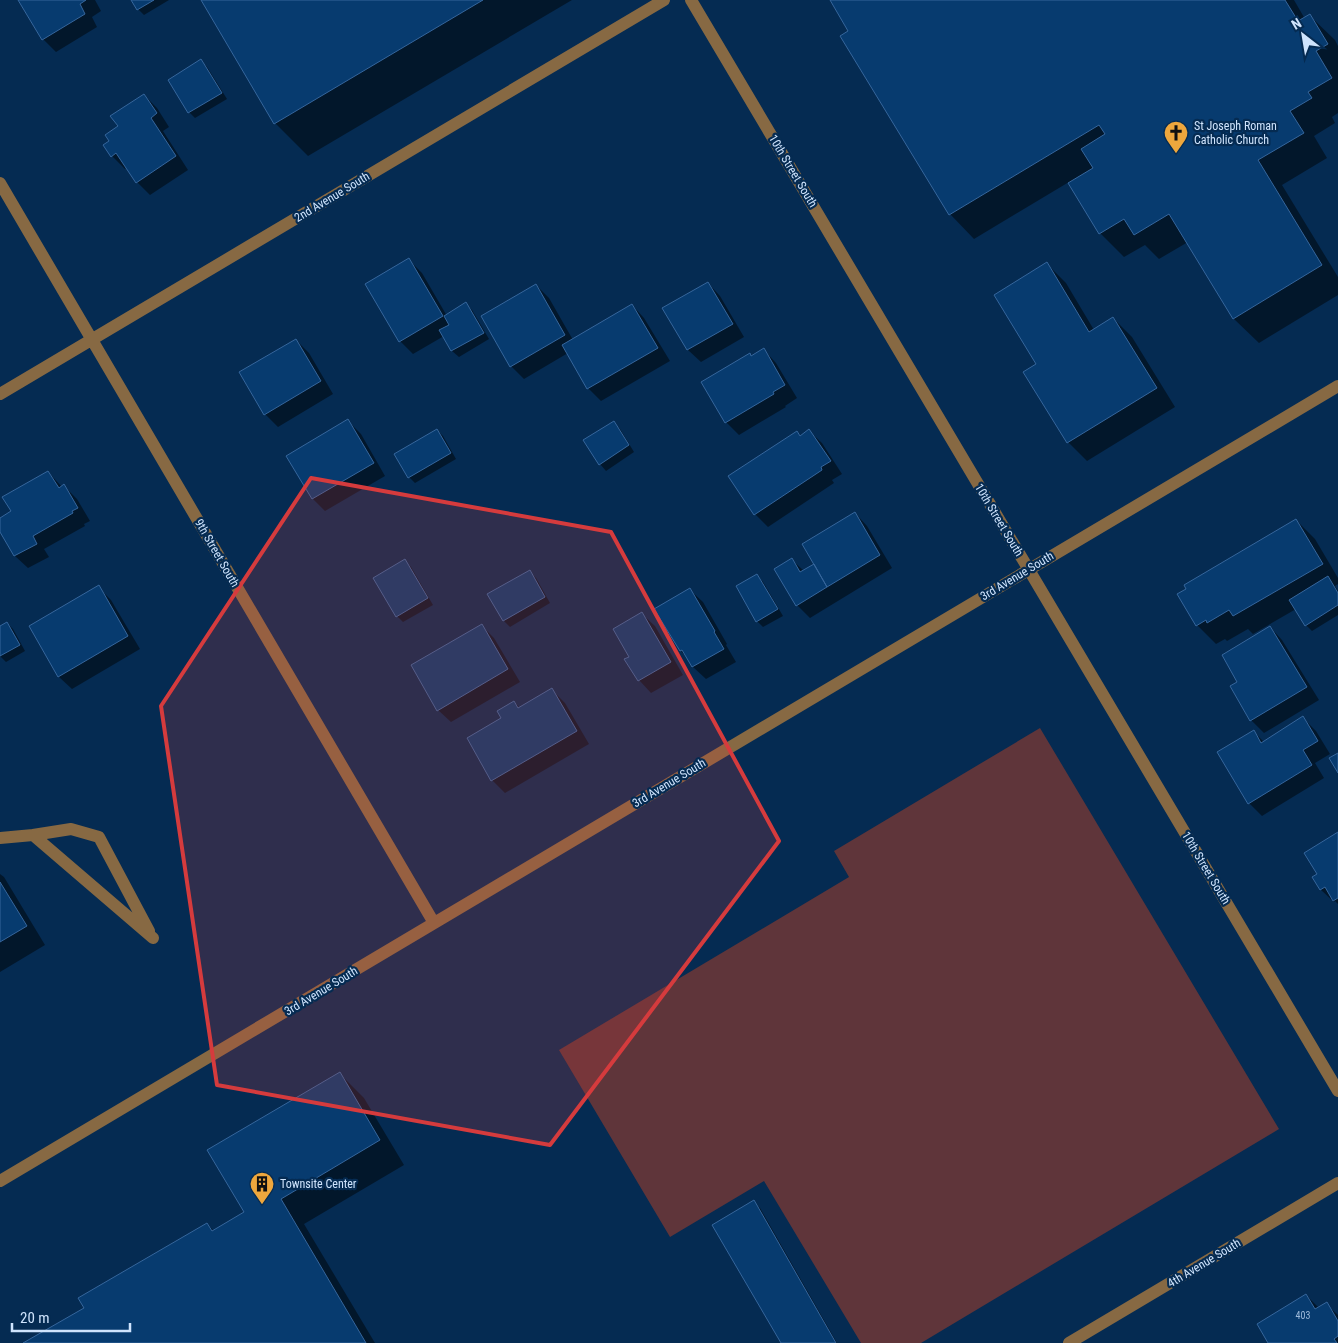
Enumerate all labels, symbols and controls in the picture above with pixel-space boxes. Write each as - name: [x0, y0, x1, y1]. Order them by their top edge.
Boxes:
- north arrow: [1278, 10, 1328, 60]
- text: N: [1289, 15, 1304, 33]
- place label: St Joseph Roman Catholic Church: [1194, 119, 1277, 147]
- church icon: St Joseph Roman Catholic Church: [1163, 120, 1189, 154]
- street label: 10th Street South: [766, 132, 820, 210]
- street label: 2nd Avenue South: [292, 169, 372, 225]
- street label: 10th Street South: [972, 481, 1026, 559]
- street label: 9th Street South: [192, 516, 242, 590]
- street label: 3rd Avenue South: [978, 549, 1056, 603]
- street label: 3rd Avenue South: [630, 756, 708, 810]
- street label: 10th Street South: [1179, 829, 1233, 907]
- street label: 3rd Avenue South: [282, 964, 360, 1018]
- building icon: Townsite Center: [249, 1171, 275, 1205]
- place label: Townsite Center: [280, 1177, 357, 1191]
- street label: 4th Avenue South: [1165, 1236, 1243, 1290]
- scale bar: [12, 1300, 130, 1332]
- text: 20 m: [20, 1309, 50, 1327]
- house number: 403: [1296, 1310, 1310, 1321]

